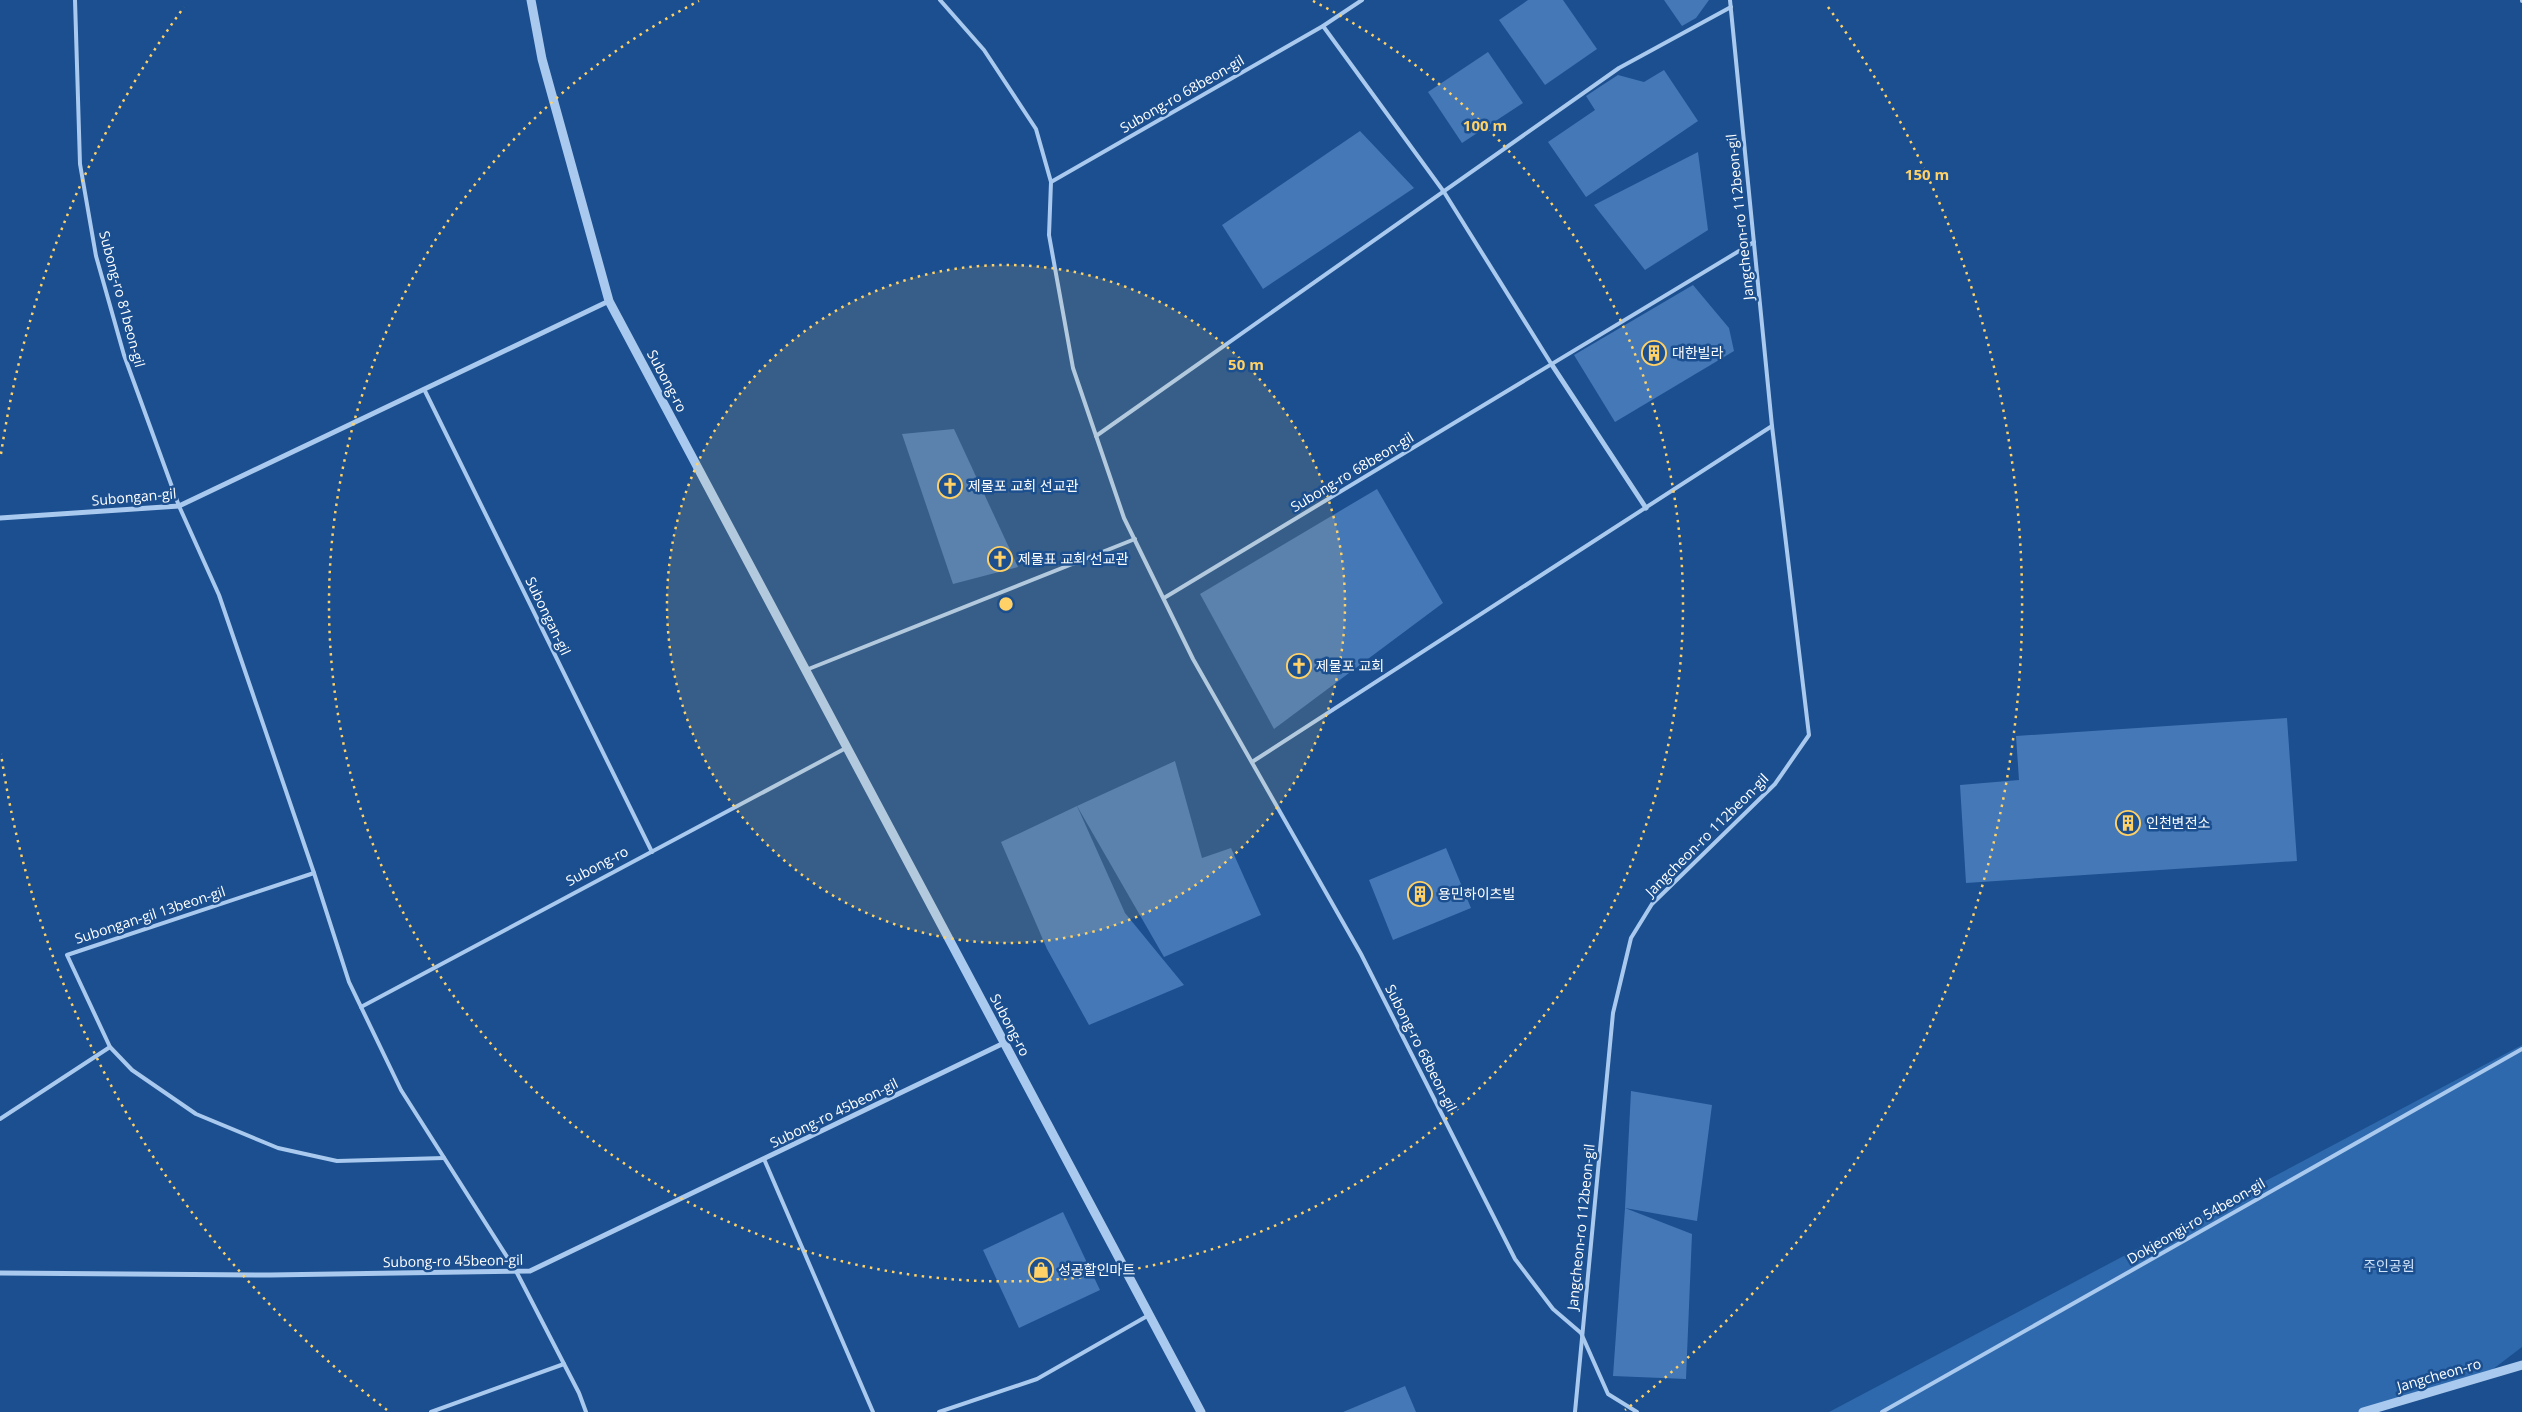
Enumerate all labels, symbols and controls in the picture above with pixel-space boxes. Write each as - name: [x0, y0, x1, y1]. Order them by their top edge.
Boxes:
- street label: Subong-ro 68beon-gil: [1116, 50, 1247, 137]
- text: 100 m: [1463, 115, 1507, 135]
- street label: Jangcheon-ro 112beon-gil: [1721, 133, 1758, 303]
- text: 150 m: [1905, 164, 1949, 184]
- street label: Subong-ro 81beon-gil: [95, 229, 150, 369]
- building icon: 대한빌라: [1641, 340, 1667, 366]
- place label: 대한빌라: [1672, 343, 1724, 362]
- street label: Subong-ro: [643, 346, 692, 415]
- text: 50 m: [1228, 354, 1264, 374]
- street label: Subong-ro 68beon-gil: [1287, 427, 1417, 516]
- church icon: 제물포 교회 선교관: [937, 473, 963, 499]
- place label: 제물포 교회 선교관: [968, 476, 1078, 495]
- street label: Subongan-gil: [91, 483, 177, 510]
- church icon: 제물표 교회 선교관: [987, 546, 1013, 572]
- place label: 제물표 교회 선교관: [1018, 549, 1128, 568]
- street label: Subongan-gil: [521, 573, 576, 658]
- centre of rings: [997, 595, 1015, 613]
- church icon: 제물포 교회: [1286, 653, 1312, 679]
- place label: 제물포 교회: [1316, 656, 1384, 675]
- street label: Jangcheon-ro 112beon-gil: [1640, 769, 1772, 902]
- building icon: 인천변전소: [2115, 810, 2141, 836]
- place label: 인천변전소: [2146, 813, 2211, 832]
- street label: Subong-ro: [562, 841, 631, 890]
- street label: Subongan-gil 13beon-gil: [72, 881, 228, 948]
- building icon: 용민하이츠빌: [1407, 881, 1433, 907]
- place label: 용민하이츠빌: [1438, 884, 1515, 903]
- street label: Subong-ro 68beon-gil: [1381, 981, 1462, 1115]
- street label: Subong-ro: [986, 990, 1035, 1059]
- street label: Subong-ro 45beon-gil: [767, 1073, 901, 1152]
- street label: Jangcheon-ro 112beon-gil: [1562, 1143, 1599, 1313]
- street label: Dokjeongi-ro 54beon-gil: [2123, 1173, 2268, 1268]
- street label: Subong-ro 45beon-gil: [383, 1250, 523, 1271]
- park label: 주인공원: [2363, 1256, 2415, 1275]
- shop icon: 성공할인마트: [1028, 1257, 1054, 1283]
- place label: 성공할인마트: [1058, 1260, 1135, 1279]
- street label: Jangcheon-ro: [2393, 1353, 2483, 1396]

